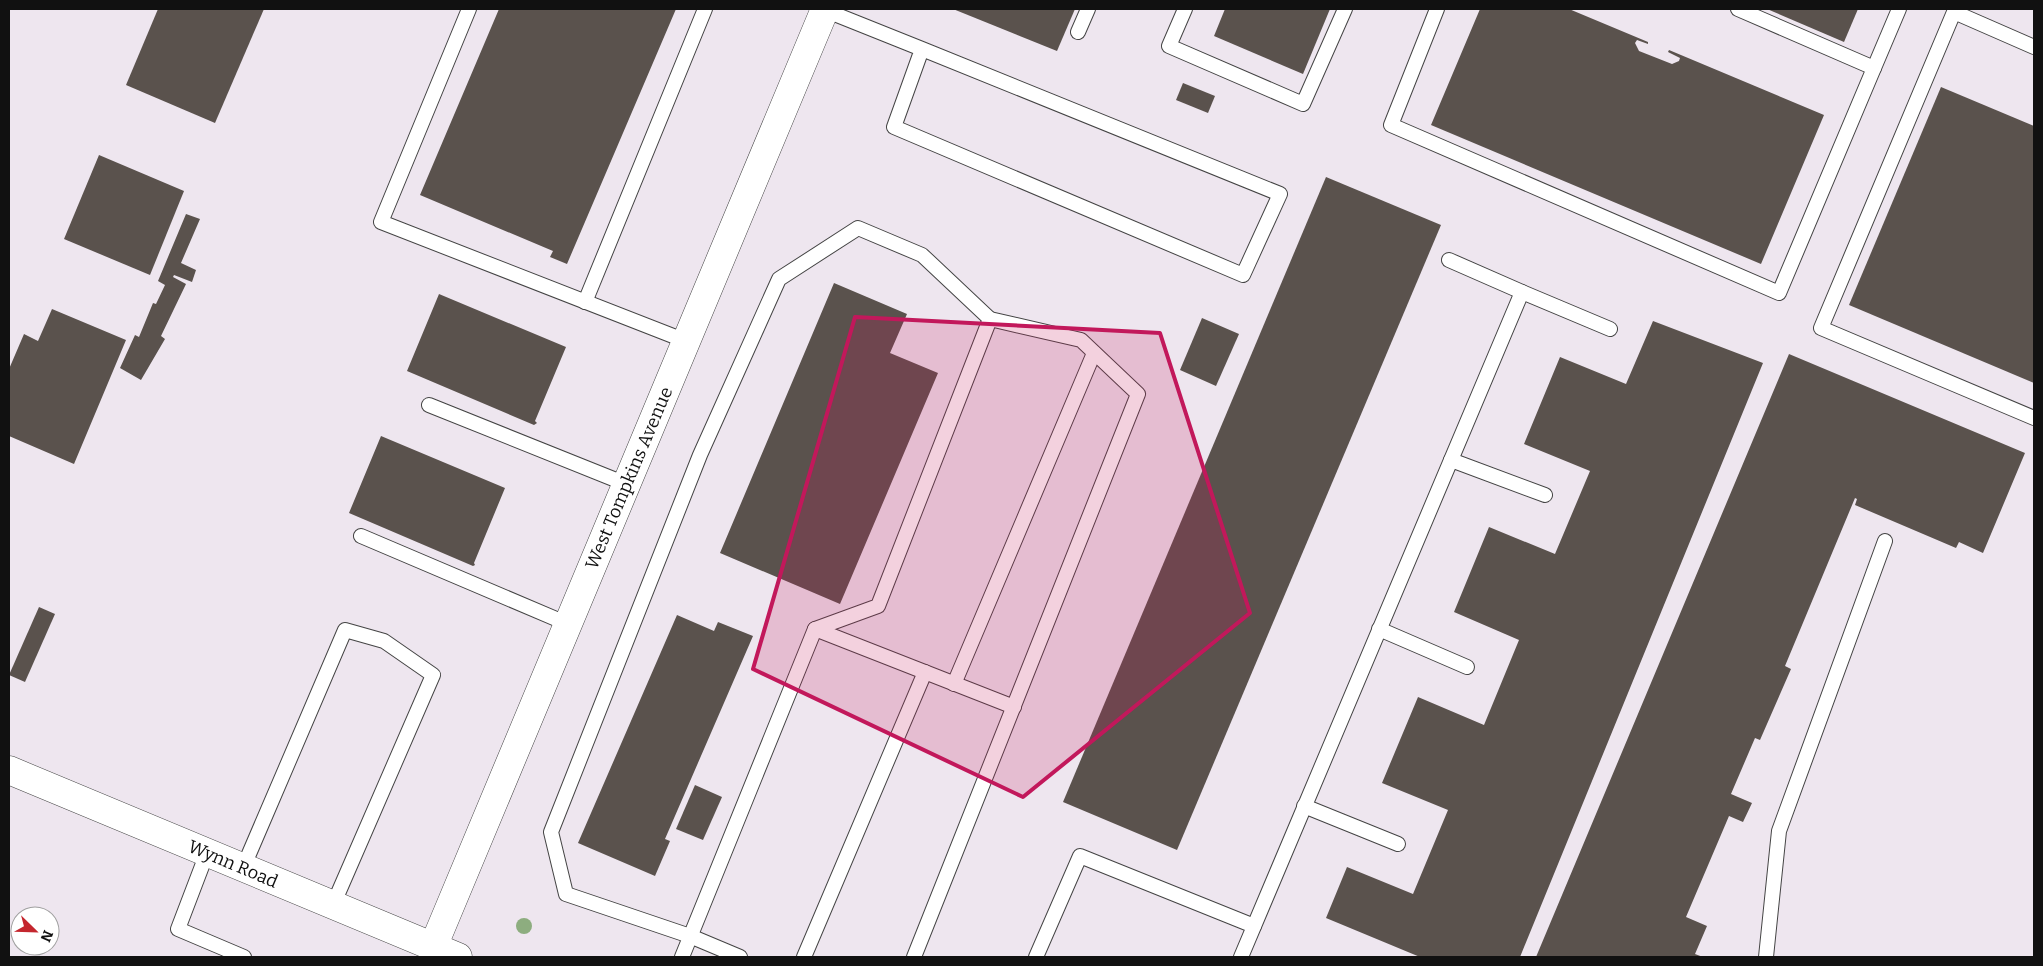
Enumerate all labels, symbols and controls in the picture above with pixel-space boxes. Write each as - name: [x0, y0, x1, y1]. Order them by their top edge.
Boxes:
- street label: West Tompkins Avenue: [581, 384, 677, 572]
- street label: Wynn Road: [185, 835, 282, 893]
- north arrow: [10, 906, 60, 956]
- text: N: [36, 928, 56, 944]

